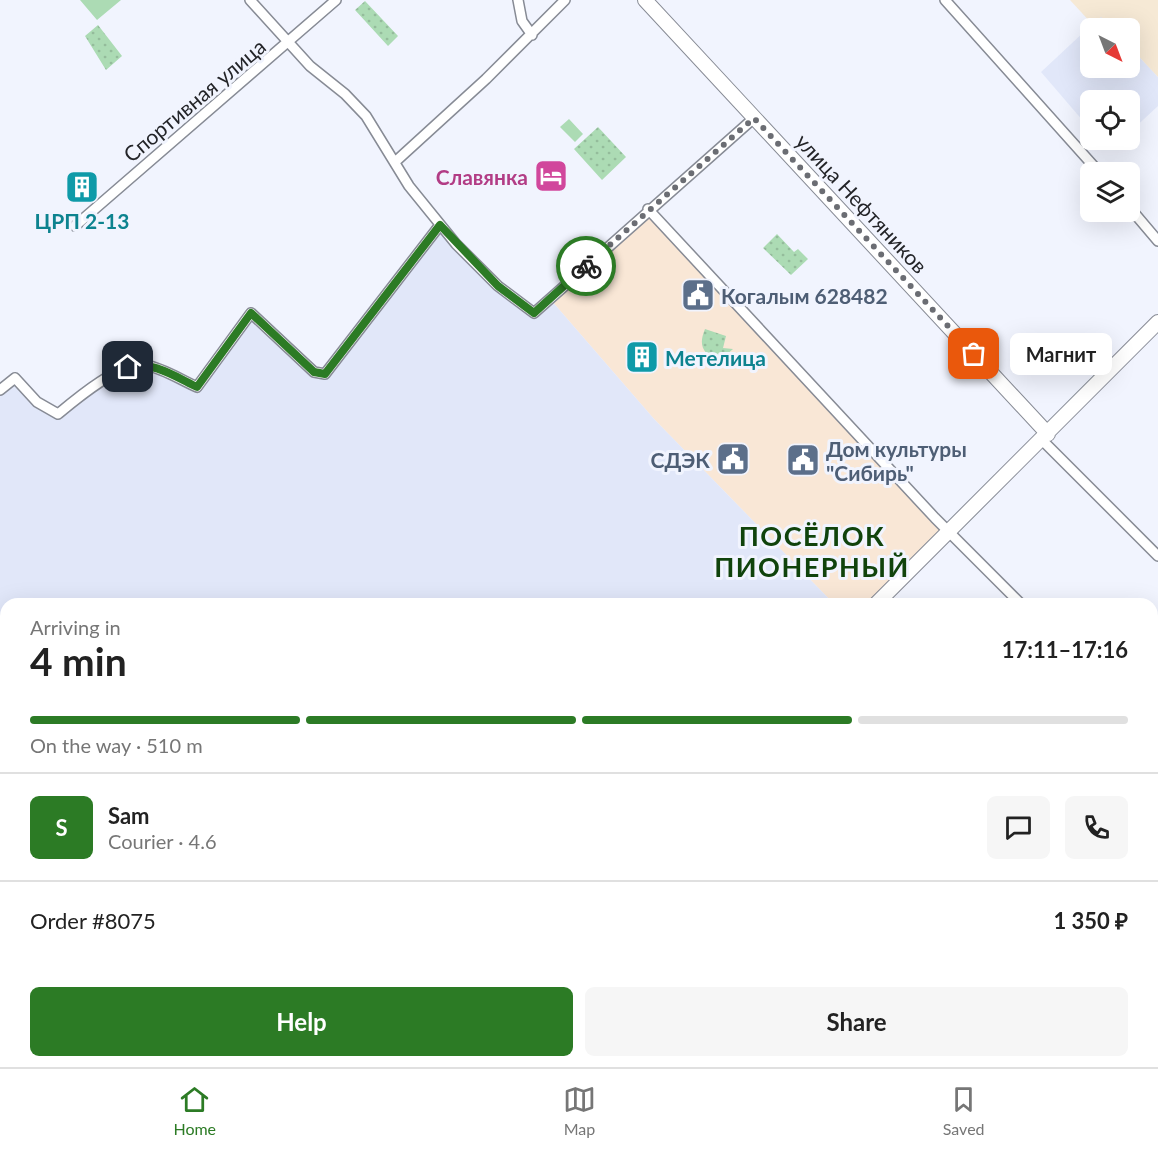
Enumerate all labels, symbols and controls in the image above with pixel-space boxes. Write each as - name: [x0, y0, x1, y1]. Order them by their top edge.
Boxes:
- north arrow: [1080, 18, 1140, 78]
- map controls: [1080, 18, 1140, 222]
- street label: Спортивная улица: [118, 33, 270, 167]
- button: locate: [1080, 90, 1140, 150]
- street label: улица Нефтяников: [791, 128, 933, 278]
- hotel icon: Славянка: [533, 158, 569, 194]
- button: layers: [1080, 162, 1140, 222]
- place label: Славянка: [436, 164, 528, 189]
- building icon: ЦРП 2-13: [64, 169, 100, 205]
- place label: ЦРП 2-13: [35, 208, 129, 233]
- courier: [556, 236, 616, 296]
- icon: bike: [570, 250, 603, 283]
- public building icon: Когалым 628482: [680, 277, 716, 313]
- place label: Когалым 628482: [721, 283, 888, 308]
- pin: [948, 328, 999, 379]
- callout: Магнит: [1010, 333, 1112, 375]
- icon: bag: [957, 337, 990, 370]
- building icon: Метелица: [624, 339, 660, 375]
- pin: [102, 341, 153, 392]
- text: Магнит: [1026, 342, 1096, 366]
- place label: Метелица: [665, 345, 766, 370]
- icon: home: [111, 350, 144, 383]
- place label: Дом культуры "Сибирь": [826, 436, 967, 485]
- public building icon: СДЭК: [715, 441, 751, 477]
- public building icon: Дом культуры "Сибирь": [785, 442, 821, 478]
- place label: СДЭК: [650, 447, 710, 472]
- district label: ПОСЁЛОК ПИОНЕРНЫЙ: [714, 519, 910, 583]
- text: Arriving in: [30, 615, 121, 639]
- text: 17:11–17:16: [1002, 636, 1128, 663]
- text: 4 min: [30, 638, 127, 684]
- text: On the way · 510 m: [30, 733, 203, 757]
- button: chat: [987, 796, 1050, 859]
- button: phone: [1065, 796, 1128, 859]
- text: Sam: [108, 802, 150, 829]
- text: S: [55, 814, 68, 841]
- text: Courier · 4.6: [108, 829, 217, 853]
- text: Order #8075: [30, 907, 156, 934]
- text: 1 350 ₽: [1053, 907, 1128, 934]
- button: Help: [30, 987, 573, 1056]
- button: Share: [585, 987, 1128, 1056]
- tab: Home: [173, 1083, 216, 1138]
- tab: Map: [563, 1083, 596, 1138]
- tab: Saved: [943, 1083, 985, 1138]

